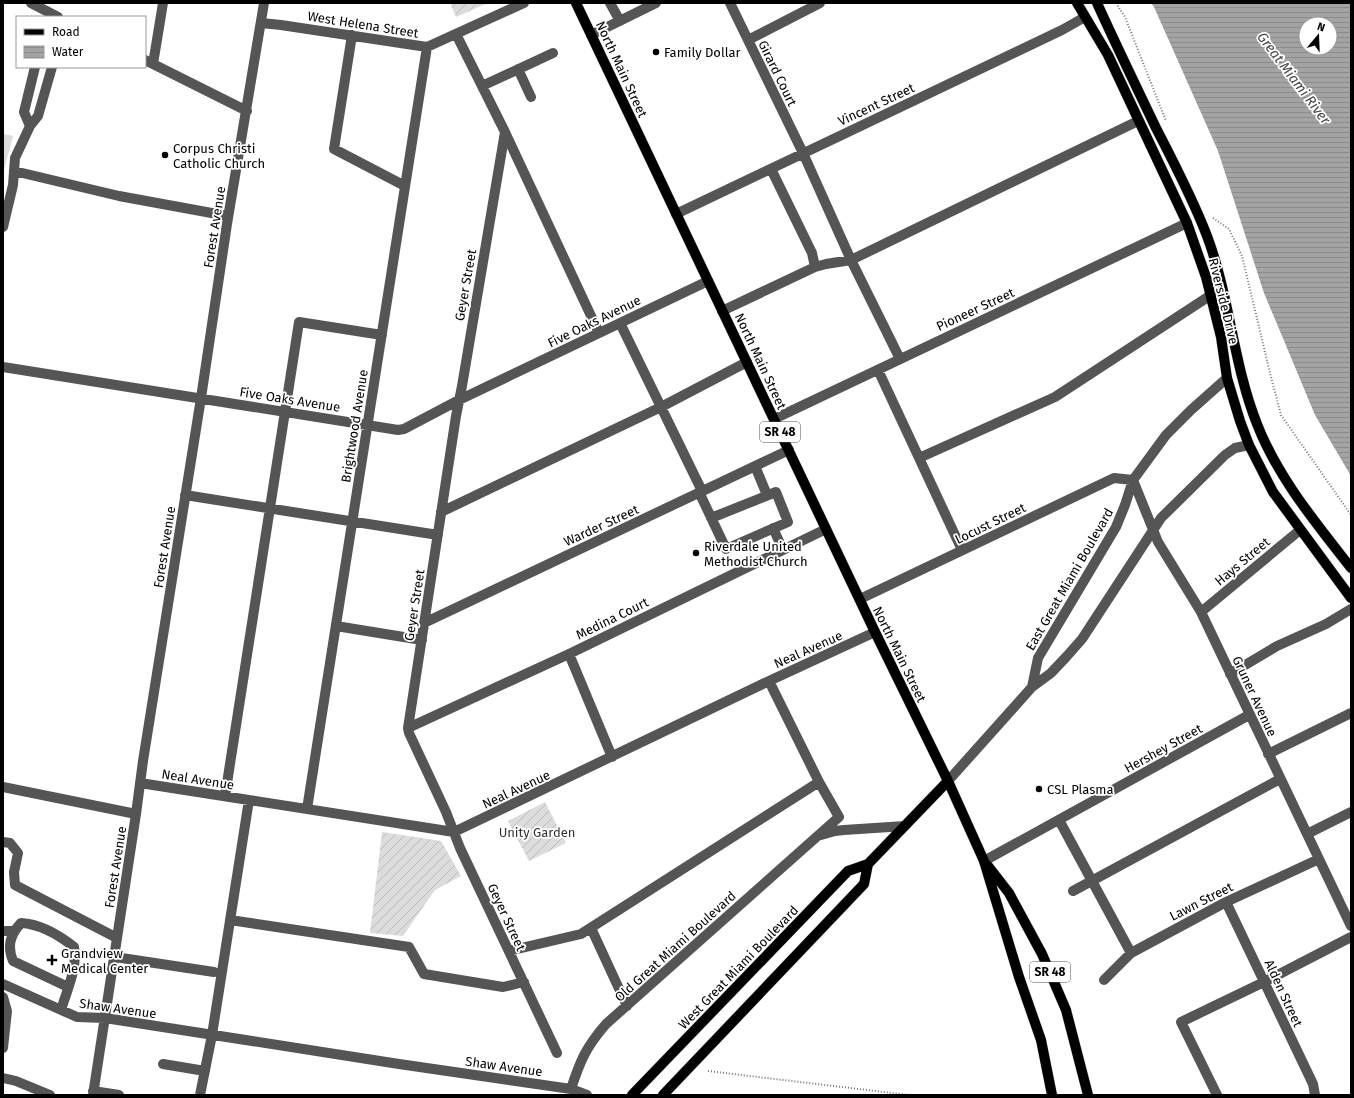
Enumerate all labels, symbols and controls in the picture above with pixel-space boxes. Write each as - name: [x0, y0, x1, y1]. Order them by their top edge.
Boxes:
- street label: West Helena Street: [306, 8, 420, 41]
- legend: [16, 16, 146, 68]
- north arrow: [1298, 16, 1338, 56]
- street label: North Main Street: [593, 19, 651, 120]
- text: N: [1316, 20, 1327, 34]
- text: Road: [52, 25, 80, 39]
- water label: Great Miami River: [1253, 29, 1334, 128]
- street label: Girard Court: [755, 38, 800, 109]
- text: Water: [52, 45, 84, 59]
- place label: Family Dollar: [664, 45, 741, 60]
- marker: Family Dollar: [651, 47, 661, 57]
- street label: Vincent Street: [836, 80, 917, 129]
- place label: Corpus Christi Catholic Church: [173, 141, 265, 171]
- marker: Corpus Christi Catholic Church: [160, 150, 170, 160]
- street label: Forest Avenue: [201, 185, 228, 269]
- street label: Geyer Street: [452, 248, 479, 322]
- street label: Riverside Drive: [1206, 256, 1241, 346]
- street label: Pioneer Street: [934, 285, 1017, 334]
- street label: Five Oaks Avenue: [545, 292, 643, 350]
- street label: North Main Street: [732, 311, 790, 412]
- street label: Brightwood Avenue: [338, 368, 371, 484]
- street label: Five Oaks Avenue: [239, 384, 341, 415]
- road number: SR 48: [760, 422, 800, 442]
- street label: Locust Street: [952, 500, 1028, 547]
- street label: Warder Street: [561, 501, 641, 549]
- street label: Forest Avenue: [151, 505, 178, 589]
- street label: East Great Miami Boulevard: [1023, 506, 1116, 653]
- street label: Hays Street: [1212, 534, 1273, 589]
- place label: Riverdale United Methodist Church: [704, 539, 808, 569]
- marker: Riverdale United Methodist Church: [691, 548, 701, 558]
- street label: Geyer Street: [401, 568, 428, 642]
- street label: Medina Court: [574, 594, 651, 642]
- street label: North Main Street: [870, 604, 929, 705]
- street label: Neal Avenue: [772, 628, 845, 671]
- street label: Gruner Avenue: [1229, 654, 1280, 739]
- street label: Hershey Street: [1122, 721, 1205, 776]
- street label: Neal Avenue: [161, 766, 235, 793]
- street label: Neal Avenue: [480, 767, 553, 812]
- place label: CSL Plasma: [1047, 782, 1114, 797]
- marker: CSL Plasma: [1034, 784, 1044, 794]
- street label: Forest Avenue: [102, 825, 129, 909]
- park label: Unity Garden: [499, 825, 575, 840]
- street label: Lawn Street: [1167, 879, 1236, 924]
- street label: Geyer Street: [484, 881, 529, 953]
- street label: Old Great Miami Boulevard: [612, 888, 739, 1005]
- street label: West Great Miami Boulevard: [675, 903, 801, 1032]
- place label: Grandview Medical Center: [61, 946, 148, 976]
- marker: Grandview Medical Center: [46, 954, 58, 966]
- street label: Alden Street: [1261, 957, 1306, 1029]
- road number: SR 48: [1030, 962, 1070, 982]
- street label: Shaw Avenue: [78, 996, 157, 1021]
- street label: Shaw Avenue: [464, 1054, 543, 1079]

